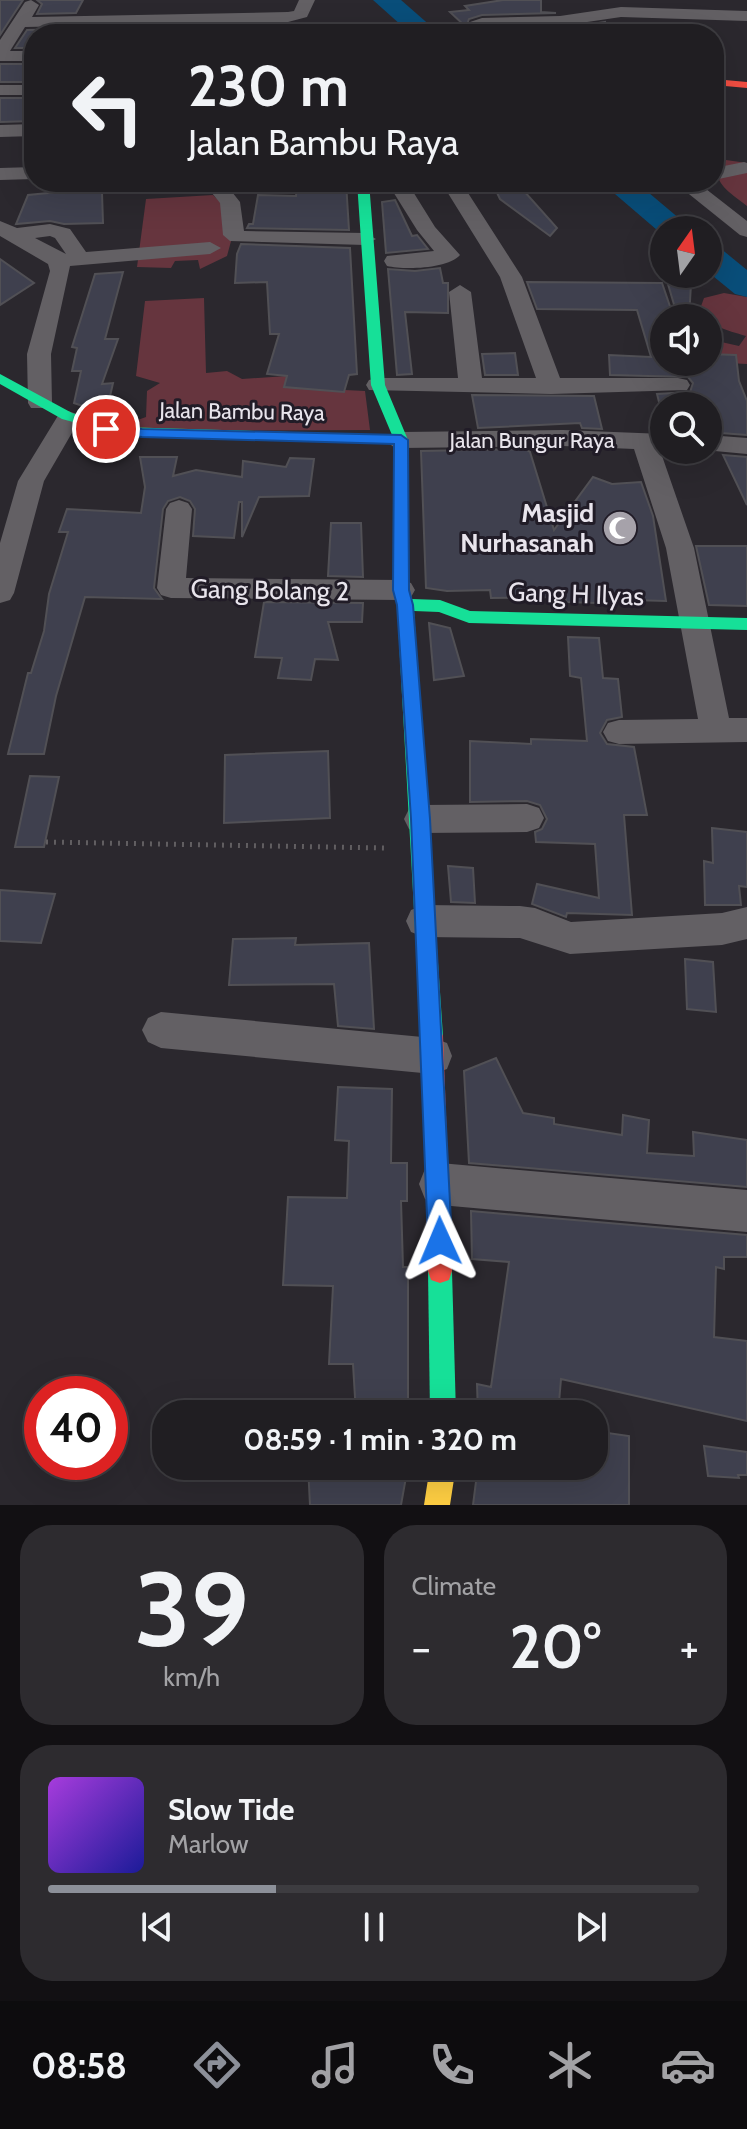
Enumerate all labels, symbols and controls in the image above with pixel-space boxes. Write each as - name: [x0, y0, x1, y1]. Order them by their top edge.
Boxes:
- text: 230 m: [188, 52, 349, 120]
- icon: left: [56, 56, 160, 160]
- text: Jalan Bambu Raya: [188, 120, 459, 164]
- north arrow: [650, 216, 722, 288]
- map controls: [650, 216, 722, 464]
- button: sound: [650, 304, 722, 376]
- button: search: [650, 392, 722, 464]
- pin: [72, 395, 140, 463]
- street label: Jalan Bambu Raya: [158, 397, 325, 426]
- icon: arrive: [84, 407, 128, 451]
- street label: Jalan Bungur Raya: [449, 427, 615, 454]
- place label: Masjid Nurhasanah: [460, 497, 594, 559]
- mosque icon: Masjid Nurhasanah: [601, 509, 639, 547]
- street label: Gang Bolang 2: [190, 573, 350, 607]
- street label: Gang H Ilyas: [507, 576, 645, 612]
- position arrow: [398, 1199, 482, 1283]
- speed limit sign: 40: [24, 1376, 128, 1480]
- text: 08:59 · 1 min · 320 m: [243, 1421, 517, 1458]
- text: 39: [134, 1546, 249, 1672]
- text: Climate: [412, 1570, 496, 1602]
- text: 20°: [510, 1610, 601, 1683]
- text: −: [412, 1621, 431, 1674]
- text: +: [680, 1621, 699, 1674]
- text: km/h: [163, 1661, 220, 1693]
- text: Slow Tide: [168, 1791, 295, 1828]
- text: Marlow: [168, 1828, 249, 1860]
- icon: previous: [135, 1905, 179, 1949]
- icon: pause: [352, 1905, 396, 1949]
- icon: next: [569, 1905, 613, 1949]
- icon: directions: [189, 2037, 245, 2093]
- icon: music: [307, 2037, 363, 2093]
- icon: phone: [424, 2037, 480, 2093]
- icon: climate: [542, 2037, 598, 2093]
- icon: car: [660, 2037, 716, 2093]
- text: 08:58: [31, 2043, 127, 2087]

